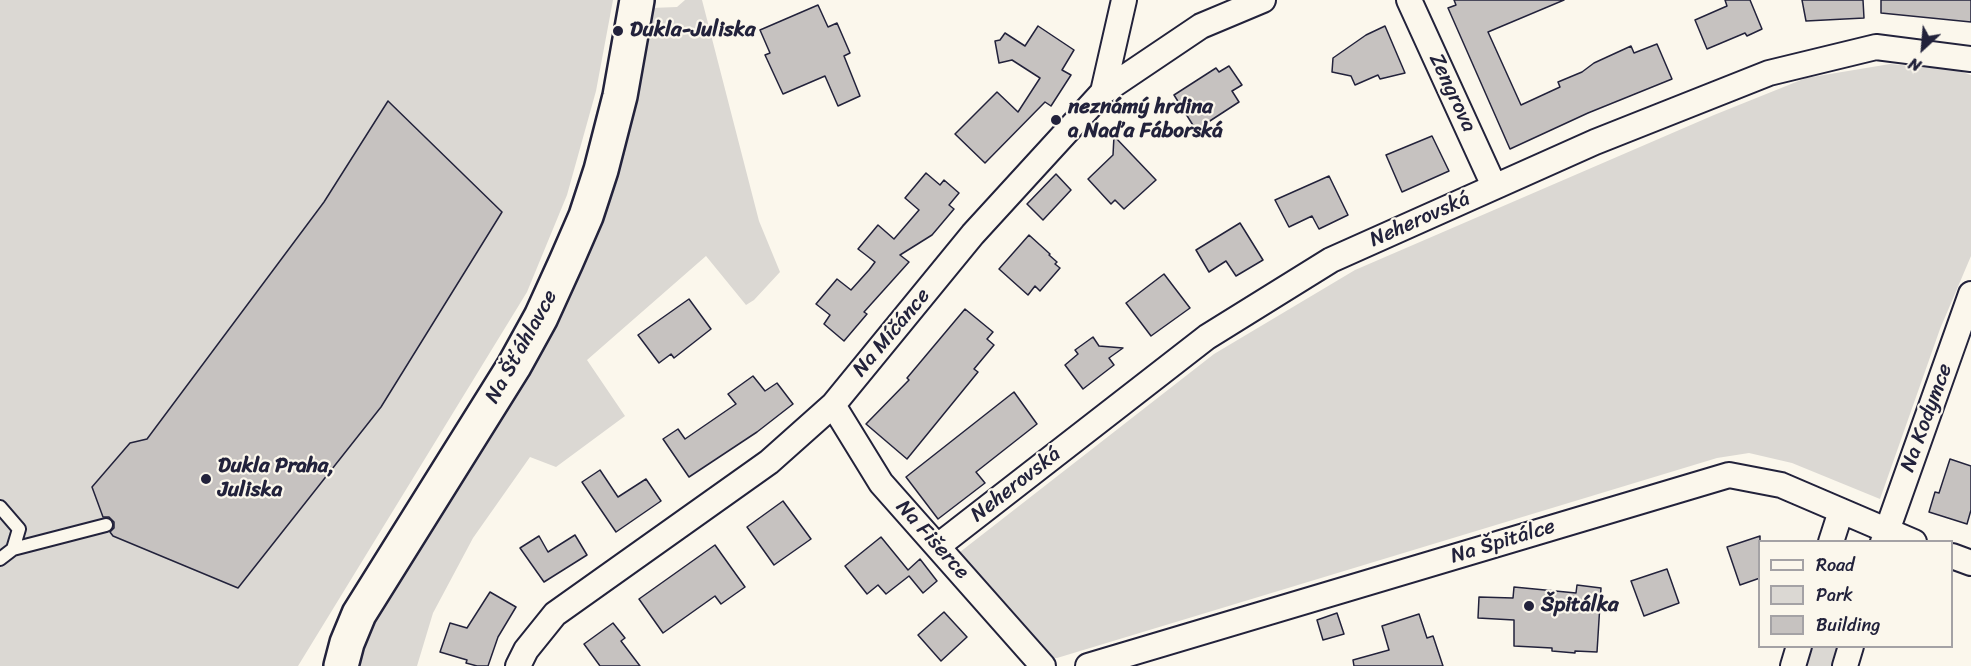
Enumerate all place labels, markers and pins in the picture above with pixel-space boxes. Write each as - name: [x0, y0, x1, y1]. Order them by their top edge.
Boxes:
- place label: Dukla-Juliska: [630, 18, 755, 44]
- marker: Dukla-Juliska: [611, 24, 625, 38]
- place label: neznámý hrdina a Naďa Fáborská: [1068, 95, 1223, 145]
- marker: neznámý hrdina a Naďa Fáborská: [1049, 113, 1063, 127]
- place label: Dukla Praha, Juliska: [218, 454, 334, 504]
- marker: Dukla Praha, Juliska: [199, 472, 213, 486]
- place label: Špitálka: [1541, 593, 1618, 619]
- marker: Špitálka: [1522, 599, 1536, 613]

